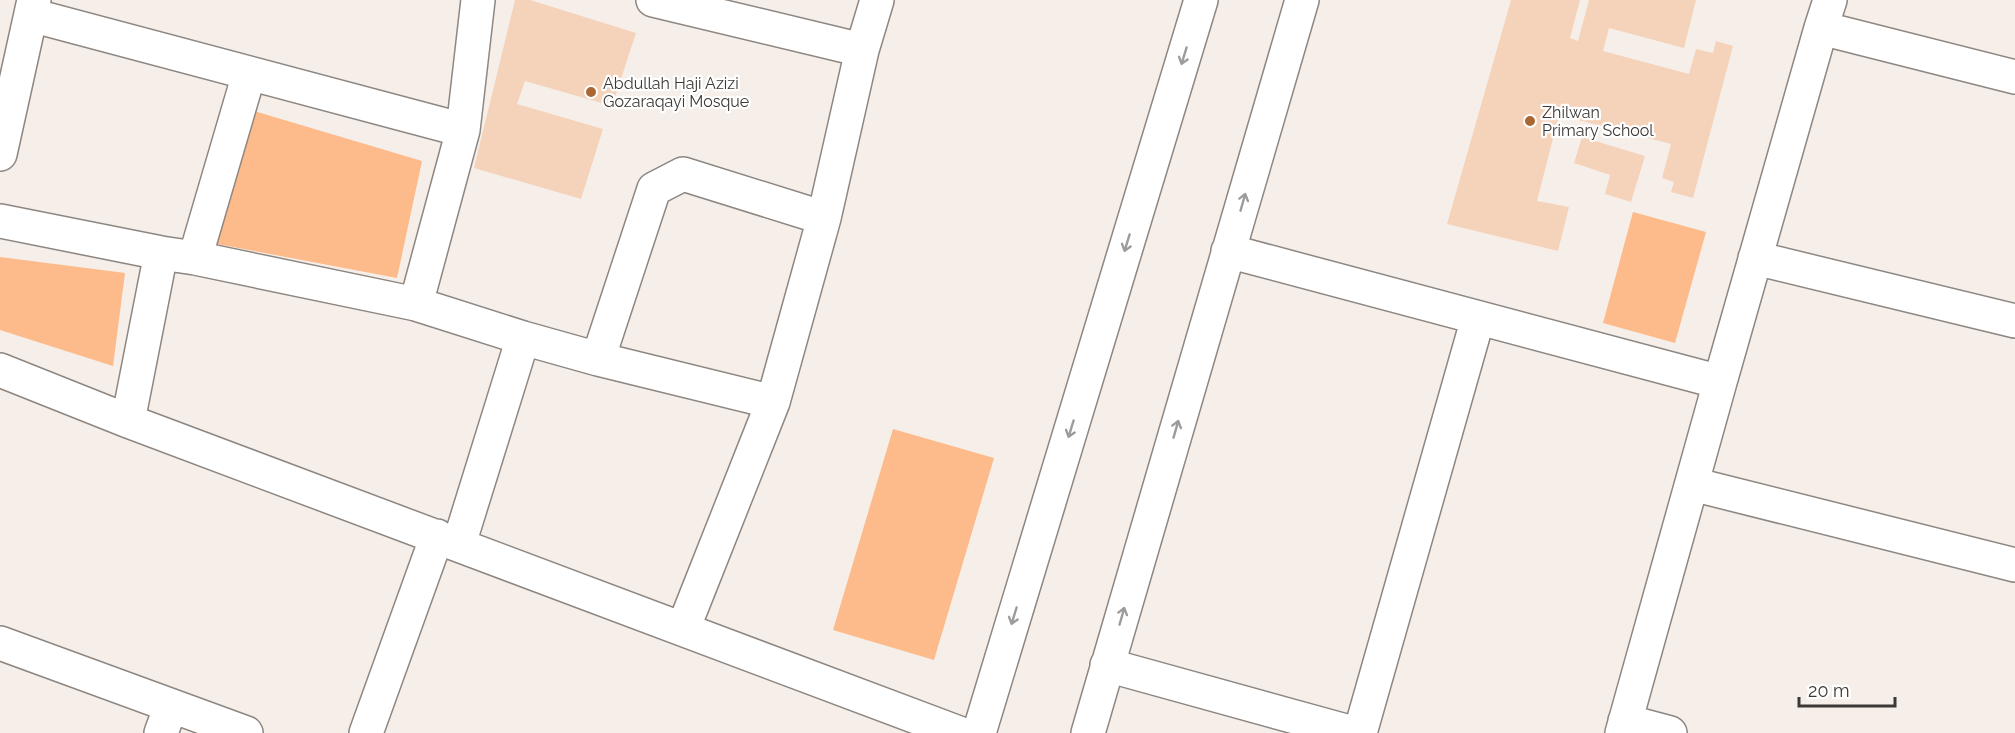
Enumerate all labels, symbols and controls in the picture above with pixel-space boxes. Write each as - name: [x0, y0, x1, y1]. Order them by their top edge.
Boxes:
- one-way arrow: [1178, 46, 1189, 65]
- place label: Abdullah Haji Azizi Gozaraqayi Mosque: [603, 74, 749, 111]
- marker: Abdullah Haji Azizi Gozaraqayi Mosque: [584, 85, 598, 99]
- place label: Zhilwan Primary School: [1542, 103, 1654, 140]
- marker: Zhilwan Primary School: [1523, 114, 1537, 128]
- one-way arrow: [1238, 193, 1249, 212]
- one-way arrow: [1121, 233, 1132, 252]
- one-way arrow: [1065, 419, 1076, 438]
- one-way arrow: [1171, 420, 1182, 439]
- one-way arrow: [1008, 606, 1019, 625]
- one-way arrow: [1116, 607, 1128, 626]
- scale bar: [1799, 670, 1895, 708]
- text: 20 m: [1808, 680, 1850, 701]

